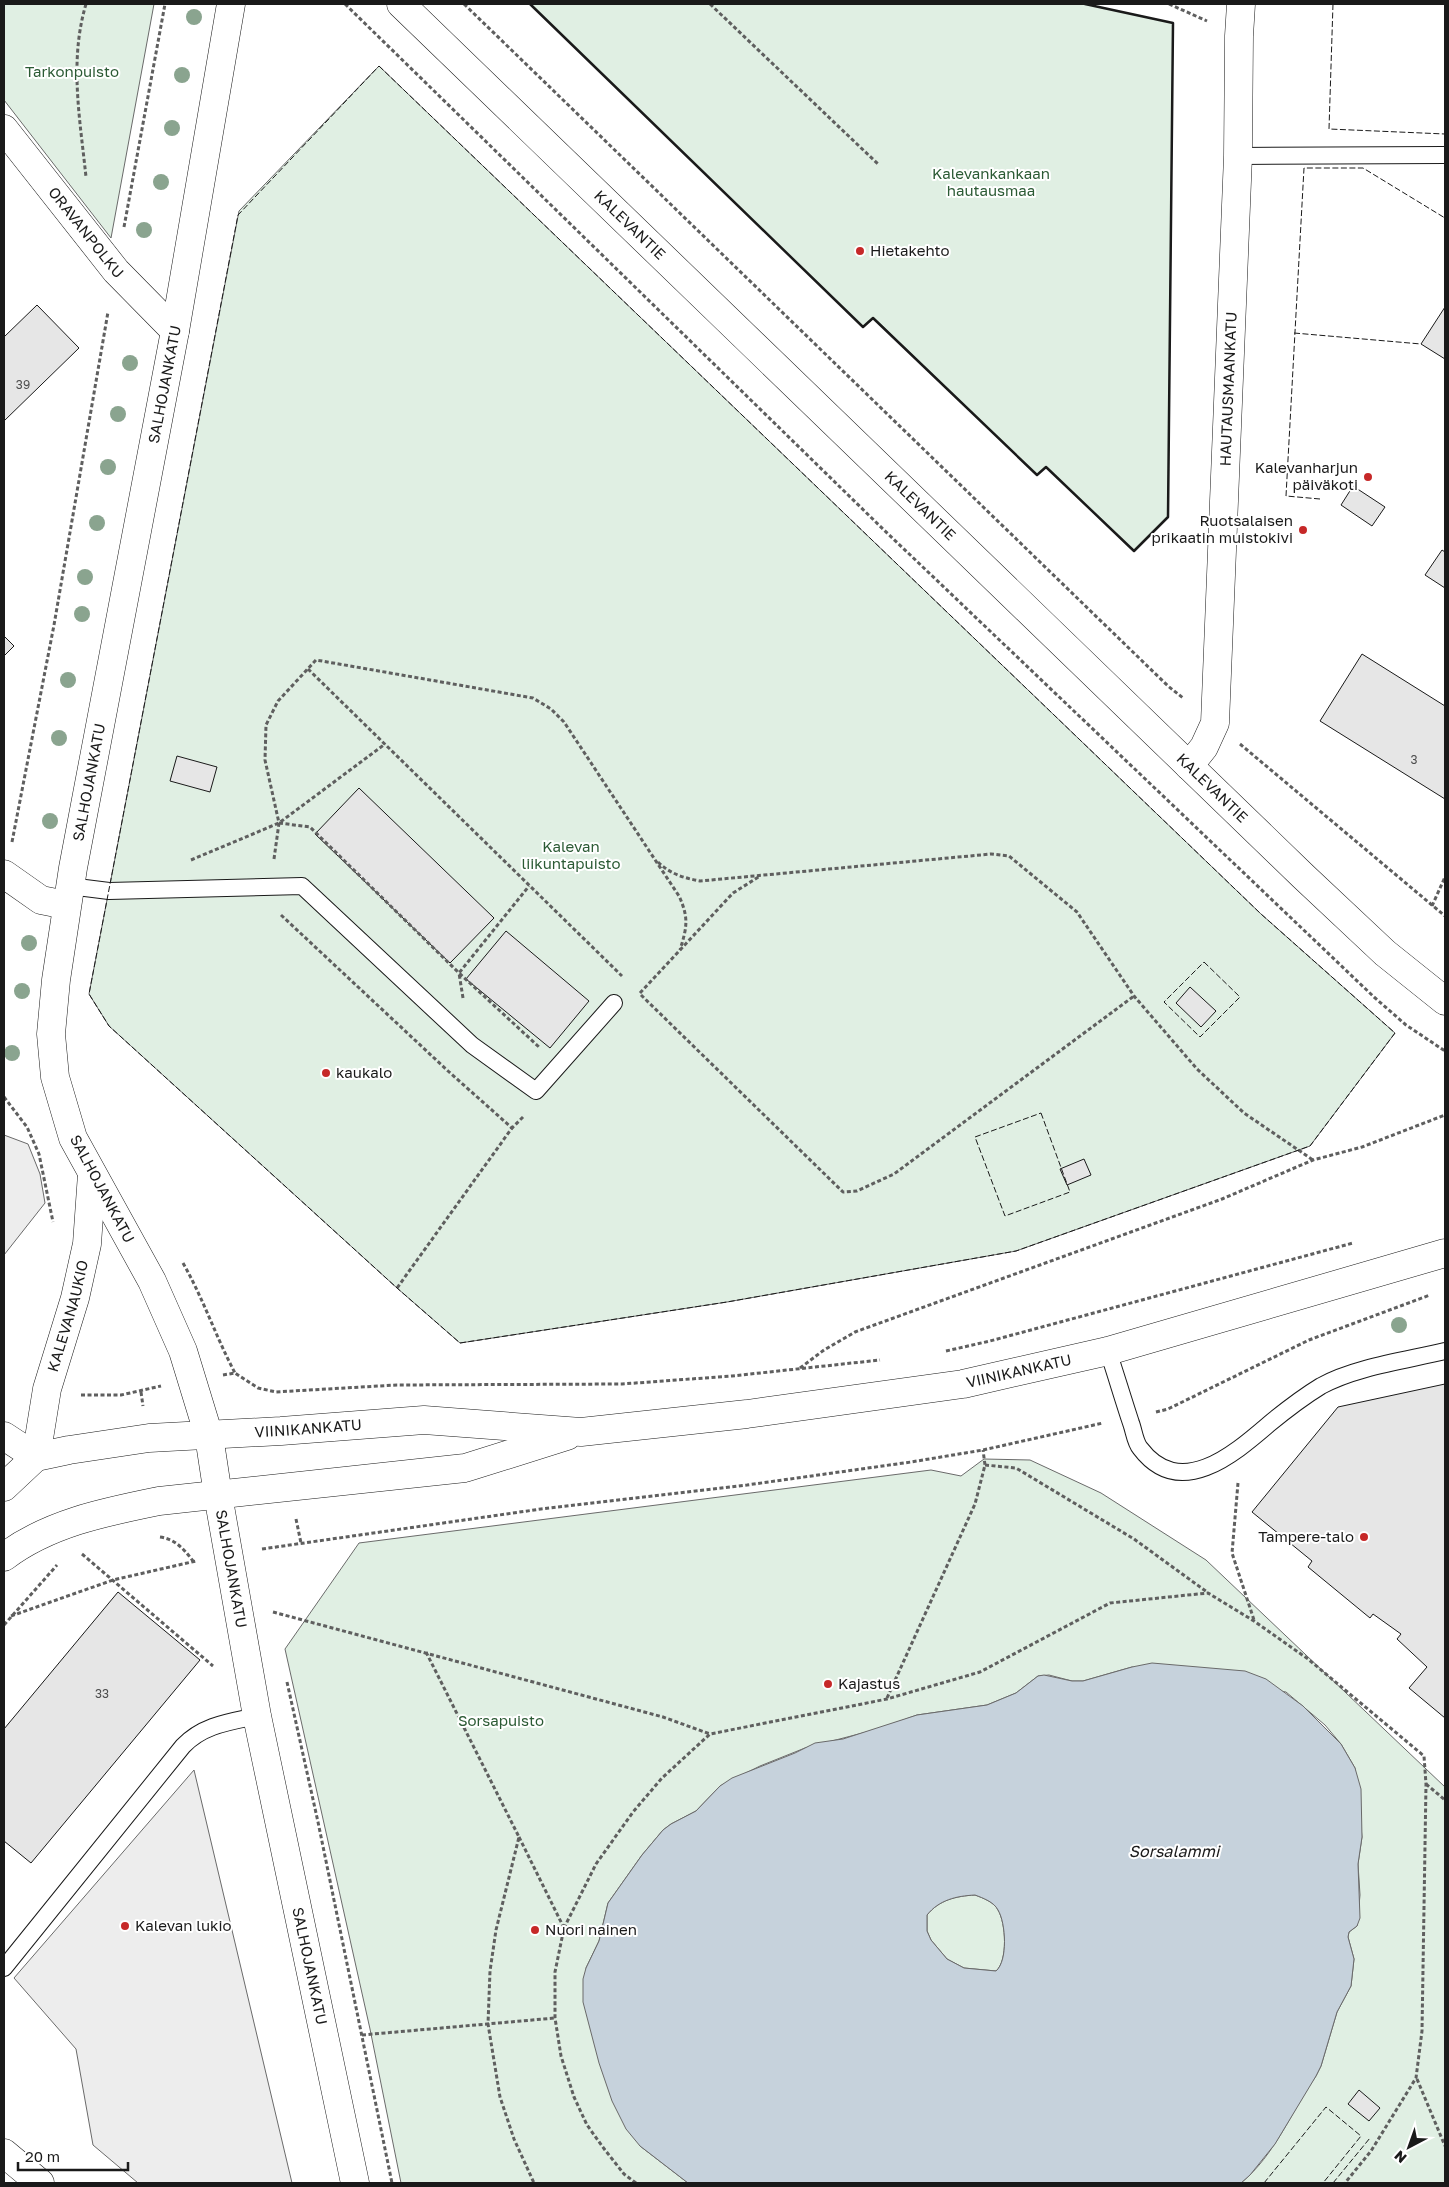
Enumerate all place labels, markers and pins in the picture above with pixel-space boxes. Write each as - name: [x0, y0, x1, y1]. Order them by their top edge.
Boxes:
- place label: Hietakehto: [870, 241, 950, 259]
- marker: Hietakehto: [854, 245, 866, 257]
- place label: Kalevanharjun päiväkoti: [1255, 458, 1358, 493]
- marker: Kalevanharjun päiväkoti: [1362, 471, 1374, 483]
- place label: Ruotsalaisen prikaatin muistokivi: [1152, 511, 1293, 546]
- marker: Ruotsalaisen prikaatin muistokivi: [1297, 524, 1309, 536]
- place label: kaukalo: [336, 1063, 392, 1081]
- marker: kaukalo: [320, 1067, 332, 1079]
- place label: Tampere-talo: [1258, 1527, 1354, 1545]
- marker: Tampere-talo: [1358, 1531, 1370, 1543]
- place label: Kajastus: [838, 1674, 900, 1692]
- marker: Kajastus: [822, 1678, 834, 1690]
- place label: Kalevan lukio: [135, 1916, 232, 1934]
- marker: Kalevan lukio: [119, 1920, 131, 1932]
- place label: Nuori nainen: [545, 1920, 637, 1938]
- marker: Nuori nainen: [529, 1924, 541, 1936]

